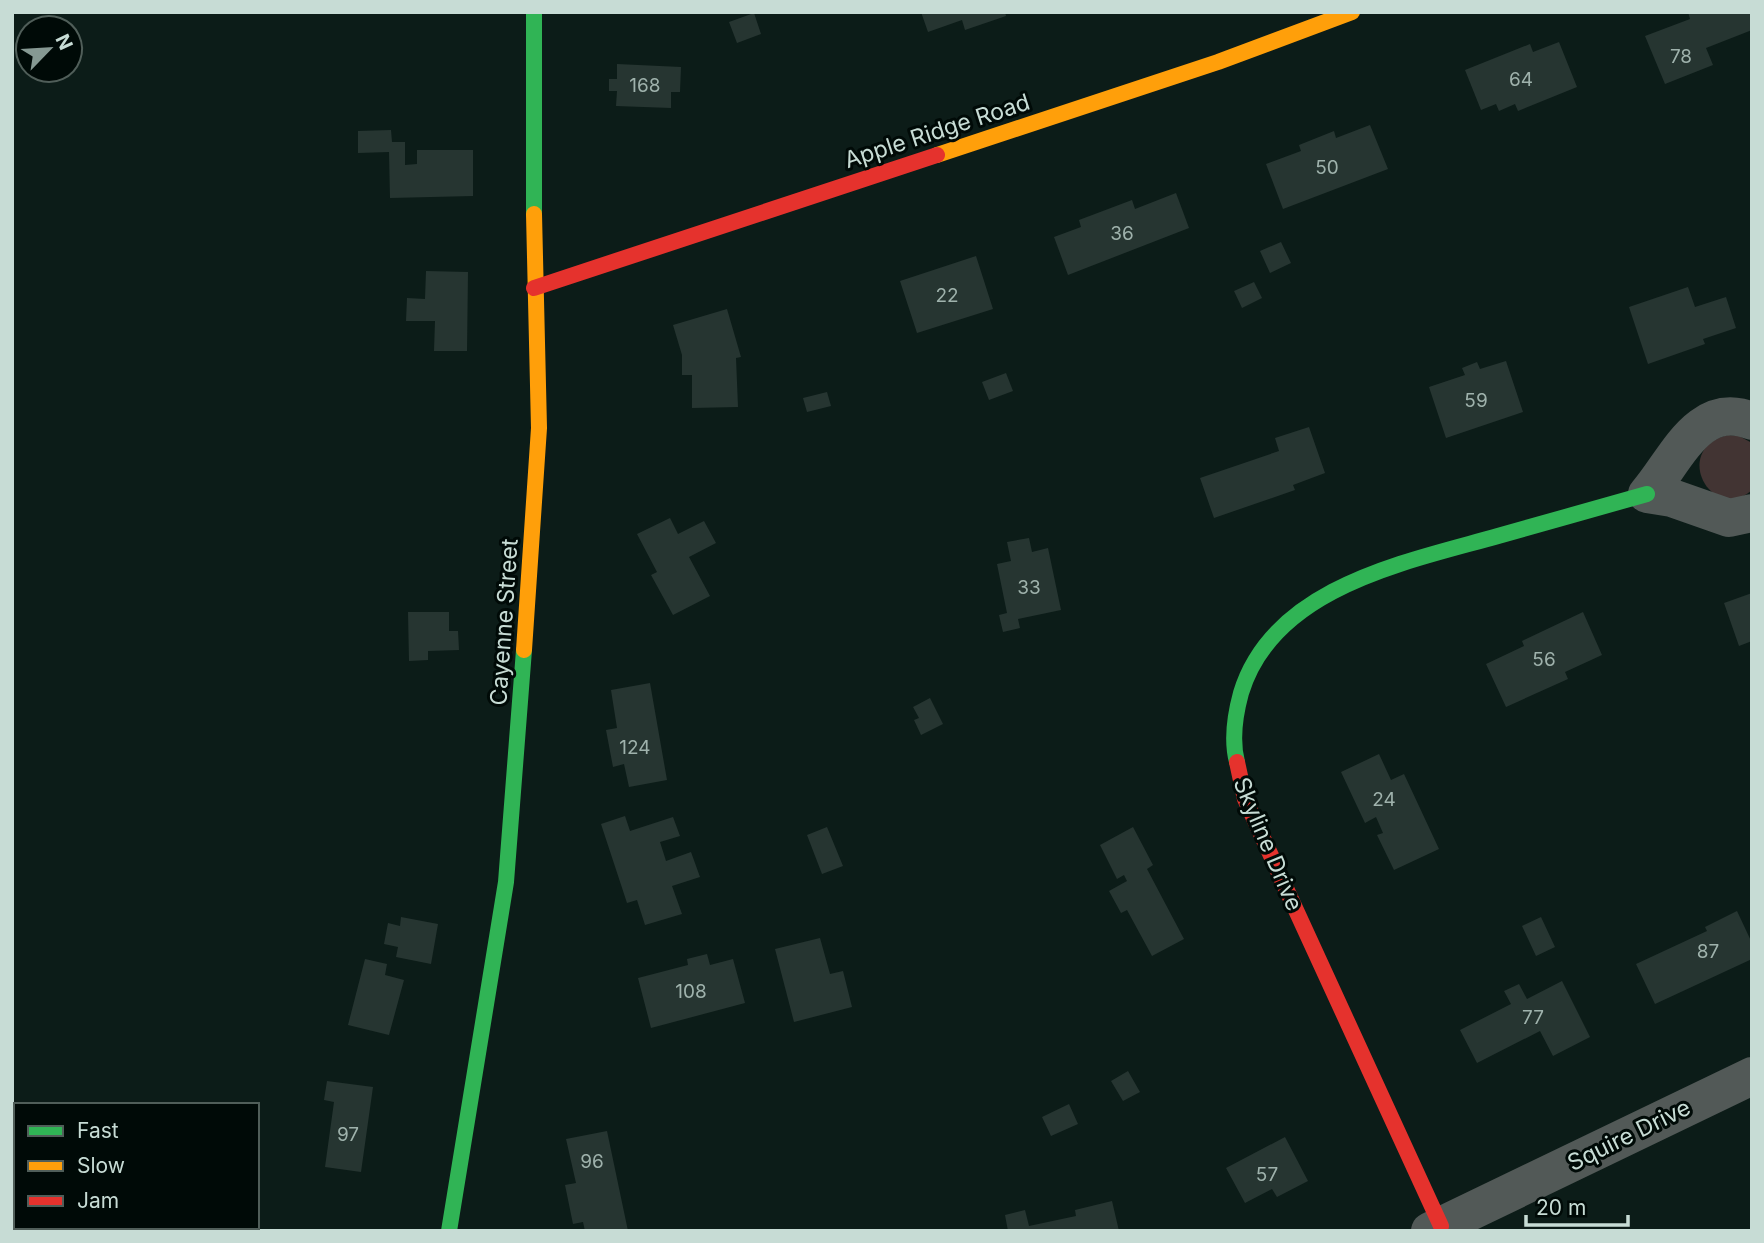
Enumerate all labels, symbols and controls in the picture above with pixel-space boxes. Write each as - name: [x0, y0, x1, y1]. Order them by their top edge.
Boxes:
- north arrow: [14, 14, 84, 84]
- text: N: [50, 31, 77, 53]
- house number: 78: [1670, 45, 1692, 68]
- house number: 64: [1509, 68, 1533, 91]
- house number: 168: [629, 74, 661, 97]
- street label: Apple Ridge Road: [841, 88, 1033, 174]
- house number: 50: [1315, 156, 1339, 179]
- house number: 36: [1110, 222, 1134, 245]
- house number: 22: [935, 284, 959, 307]
- house number: 59: [1464, 389, 1488, 412]
- street label: Cayenne Street: [484, 537, 524, 706]
- house number: 33: [1017, 576, 1041, 599]
- house number: 56: [1532, 648, 1556, 671]
- house number: 124: [619, 736, 651, 759]
- street label: Skyline Drive: [1227, 773, 1309, 915]
- house number: 24: [1372, 788, 1396, 811]
- house number: 87: [1697, 940, 1719, 963]
- house number: 108: [675, 980, 707, 1003]
- house number: 77: [1522, 1006, 1544, 1029]
- street label: Squire Drive: [1563, 1093, 1695, 1177]
- legend: [14, 1103, 259, 1229]
- text: Fast: [77, 1118, 119, 1143]
- house number: 97: [337, 1123, 359, 1146]
- house number: 96: [580, 1150, 604, 1173]
- text: Slow: [77, 1153, 125, 1178]
- house number: 57: [1256, 1163, 1278, 1186]
- scale bar: [1526, 1184, 1628, 1228]
- text: Jam: [77, 1188, 119, 1213]
- text: 20 m: [1536, 1195, 1586, 1220]

